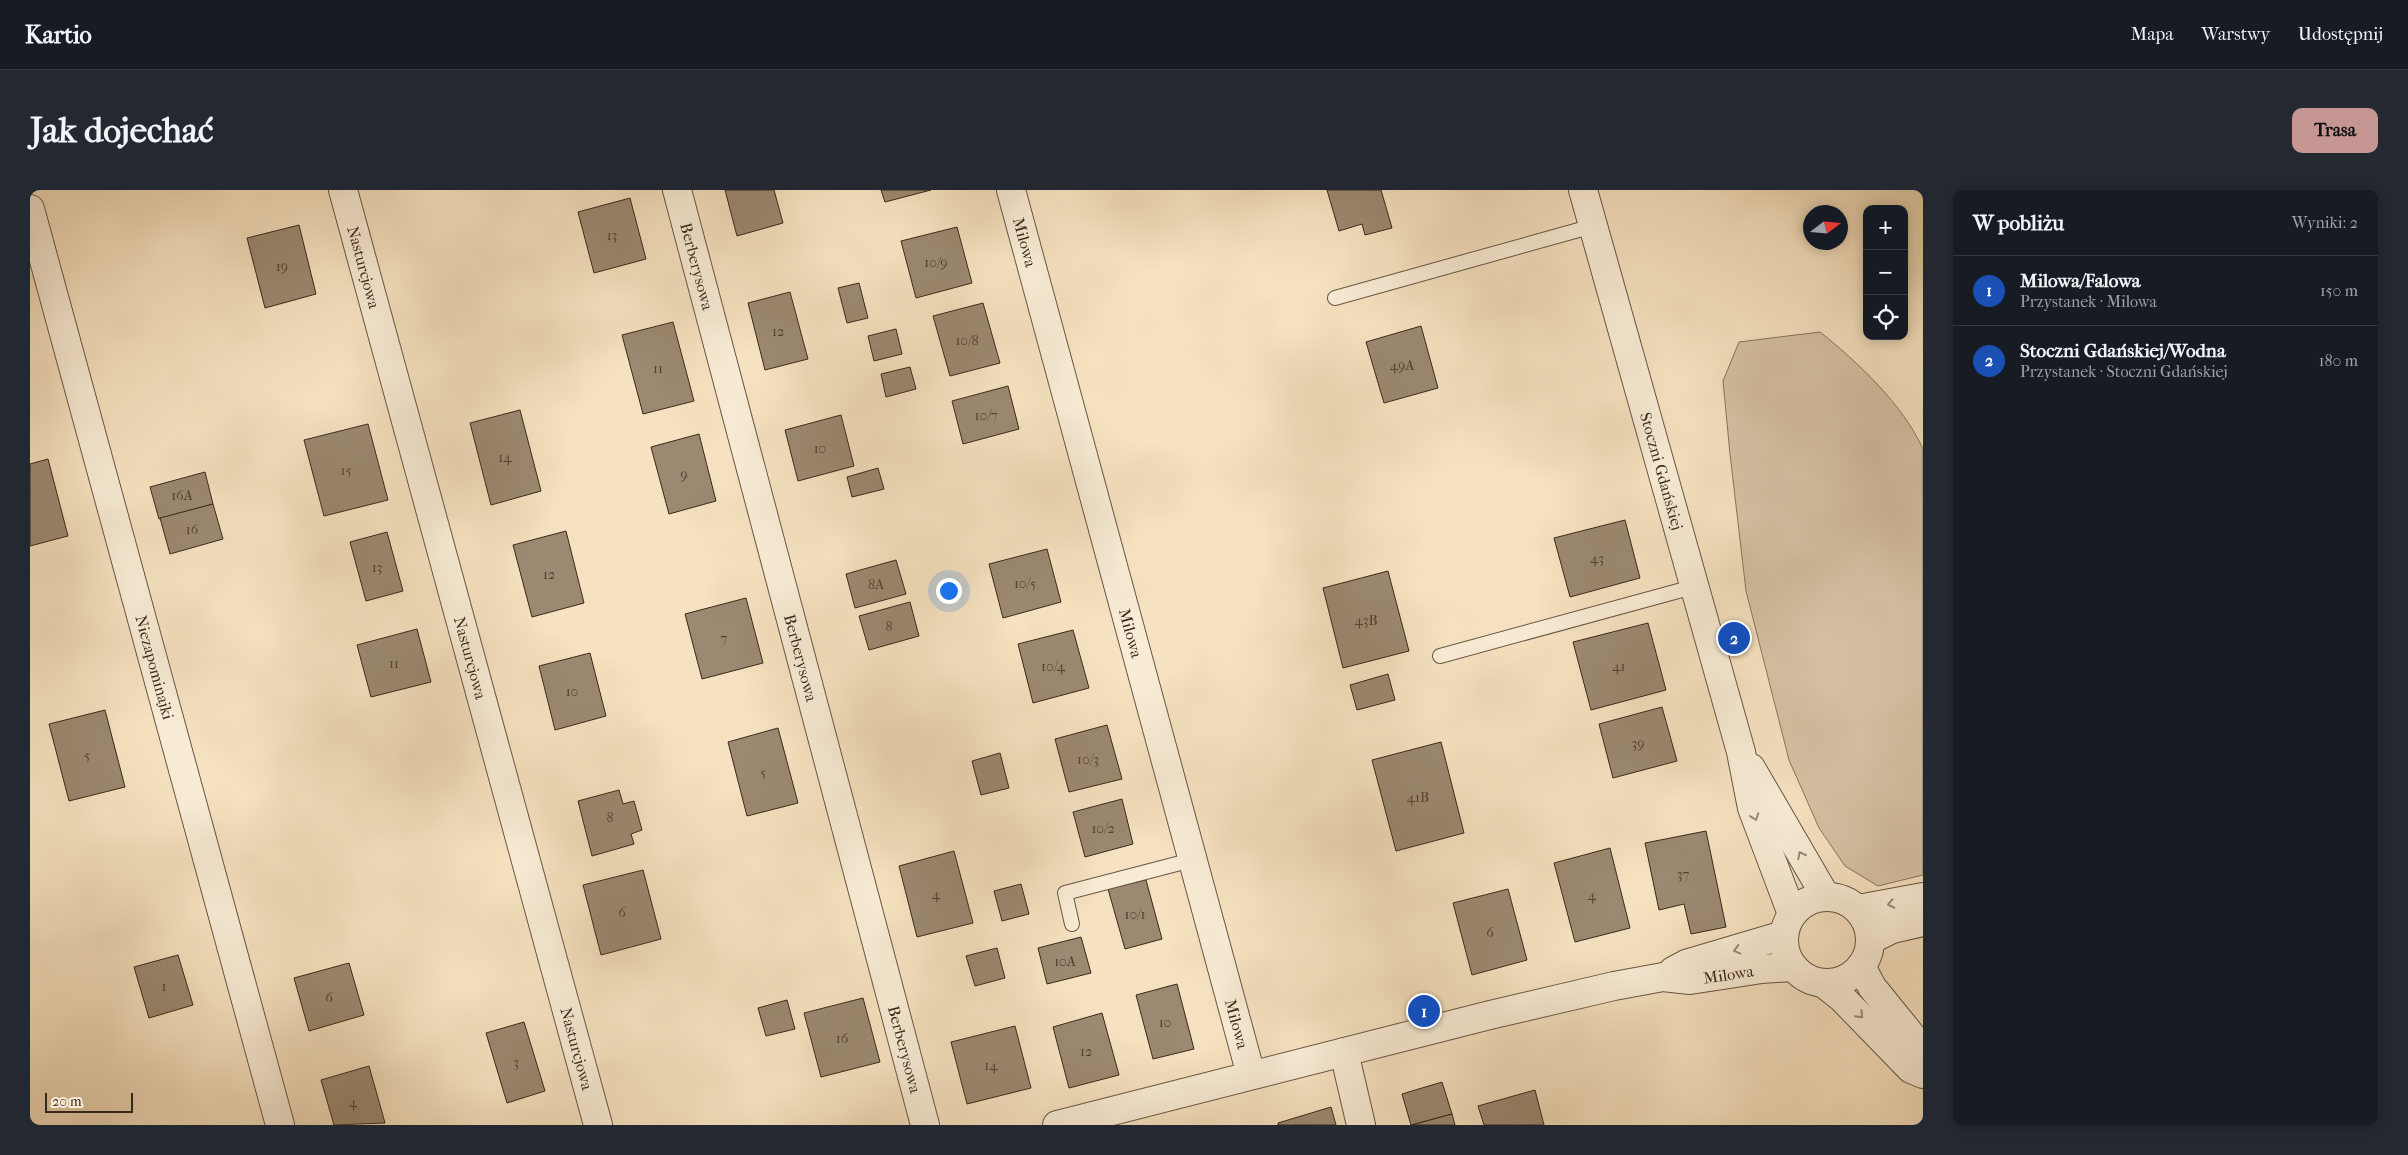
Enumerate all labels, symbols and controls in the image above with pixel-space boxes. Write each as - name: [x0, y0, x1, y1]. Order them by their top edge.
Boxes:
- text: Kartio: [25, 21, 92, 49]
- text: Mapa: [2131, 24, 2174, 45]
- text: Warstwy: [2202, 24, 2270, 45]
- text: Udostępnij: [2298, 24, 2383, 45]
- button: Trasa: [2292, 108, 2378, 153]
- text: Jak dojechać: [30, 110, 214, 151]
- north arrow: [1803, 205, 1848, 250]
- map controls: [1863, 205, 1908, 340]
- button: +: [1863, 205, 1908, 250]
- text: W pobliżu: [1973, 211, 2064, 235]
- text: Wyniki: 2: [2292, 213, 2358, 232]
- street label: Milowa: [1009, 215, 1041, 270]
- street label: Berberysowa: [677, 221, 718, 313]
- street label: Nasturcjowa: [344, 224, 385, 311]
- house number: 13: [607, 227, 617, 244]
- button: −: [1863, 250, 1908, 295]
- house number: 10/9: [924, 254, 948, 271]
- house number: 19: [276, 258, 288, 275]
- text: Milowa/Falowa: [2020, 270, 2141, 292]
- text: 1: [1986, 281, 1992, 300]
- text: 150 m: [2320, 281, 2358, 300]
- text: Przystanek · Milowa: [2020, 292, 2157, 311]
- button: locate: [1863, 295, 1908, 340]
- house number: 12: [772, 323, 784, 340]
- house number: 10/8: [955, 332, 979, 349]
- text: Stoczni Gdańskiej/Wodna: [2020, 340, 2226, 362]
- text: 2: [1985, 351, 1993, 370]
- text: 180 m: [2319, 351, 2358, 370]
- house number: 49A: [1390, 357, 1415, 374]
- house number: 11: [653, 360, 663, 377]
- text: Przystanek · Stoczni Gdańskiej: [2020, 362, 2228, 381]
- house number: 10/7: [975, 407, 998, 424]
- street label: Stoczni Gdańskiej: [1636, 410, 1688, 532]
- house number: 10: [814, 440, 826, 457]
- house number: 14: [498, 449, 512, 466]
- house number: 15: [341, 462, 352, 479]
- house number: 9: [680, 466, 688, 483]
- house number: 16A: [171, 487, 194, 504]
- house number: 16: [186, 521, 199, 538]
- house number: 43: [1590, 550, 1604, 567]
- house number: 13: [372, 559, 382, 576]
- house number: 12: [543, 566, 555, 583]
- house number: 10/5: [1014, 575, 1036, 592]
- house number: 8A: [868, 576, 885, 593]
- your location: [936, 578, 962, 604]
- street label: Milowa: [1115, 606, 1147, 660]
- street label: Berberysowa: [780, 612, 822, 704]
- house number: 43B: [1354, 612, 1378, 629]
- street label: Niezapominajki: [132, 613, 178, 722]
- street label: Nasturcjowa: [450, 615, 491, 702]
- house number: 8: [885, 618, 893, 635]
- pin: 2: [1718, 619, 1750, 657]
- house number: 7: [721, 630, 728, 647]
- house number: 11: [389, 655, 399, 672]
- house number: 10/4: [1041, 658, 1066, 675]
- house number: 41: [1612, 658, 1626, 675]
- house number: 10: [566, 683, 578, 700]
- house number: 39: [1631, 735, 1645, 752]
- house number: 5: [84, 747, 90, 764]
- house number: 10/3: [1077, 751, 1099, 768]
- house number: 5: [760, 764, 766, 781]
- house number: 41B: [1407, 789, 1429, 806]
- house number: 8: [606, 809, 614, 826]
- one-way arrow: [1749, 812, 1759, 820]
- house number: 10/2: [1091, 820, 1115, 837]
- one-way arrow: [1797, 851, 1807, 860]
- house number: 37: [1677, 866, 1689, 883]
- house number: 4: [932, 886, 941, 903]
- house number: 4: [1588, 887, 1597, 904]
- one-way arrow: [1886, 898, 1895, 909]
- house number: 6: [618, 904, 626, 921]
- house number: 10/1: [1124, 906, 1146, 923]
- house number: 6: [1486, 924, 1494, 941]
- one-way arrow: [1734, 944, 1742, 954]
- house number: 10A: [1054, 953, 1077, 970]
- street label: Milowa: [1702, 961, 1756, 987]
- house number: 1: [162, 978, 167, 995]
- house number: 6: [325, 989, 333, 1006]
- pin: 1: [1408, 992, 1440, 1030]
- street label: Milowa: [1221, 997, 1253, 1051]
- street label: Berberysowa: [884, 1004, 926, 1096]
- street label: Nasturcjowa: [557, 1005, 598, 1093]
- one-way arrow: [1854, 1010, 1863, 1019]
- house number: 10: [1159, 1014, 1171, 1031]
- house number: 16: [836, 1030, 849, 1047]
- house number: 12: [1080, 1043, 1092, 1060]
- house number: 3: [513, 1054, 519, 1071]
- house number: 14: [984, 1057, 998, 1074]
- scale bar: [45, 1090, 132, 1113]
- text: 20 m: [52, 1093, 82, 1110]
- house number: 4: [349, 1094, 358, 1111]

